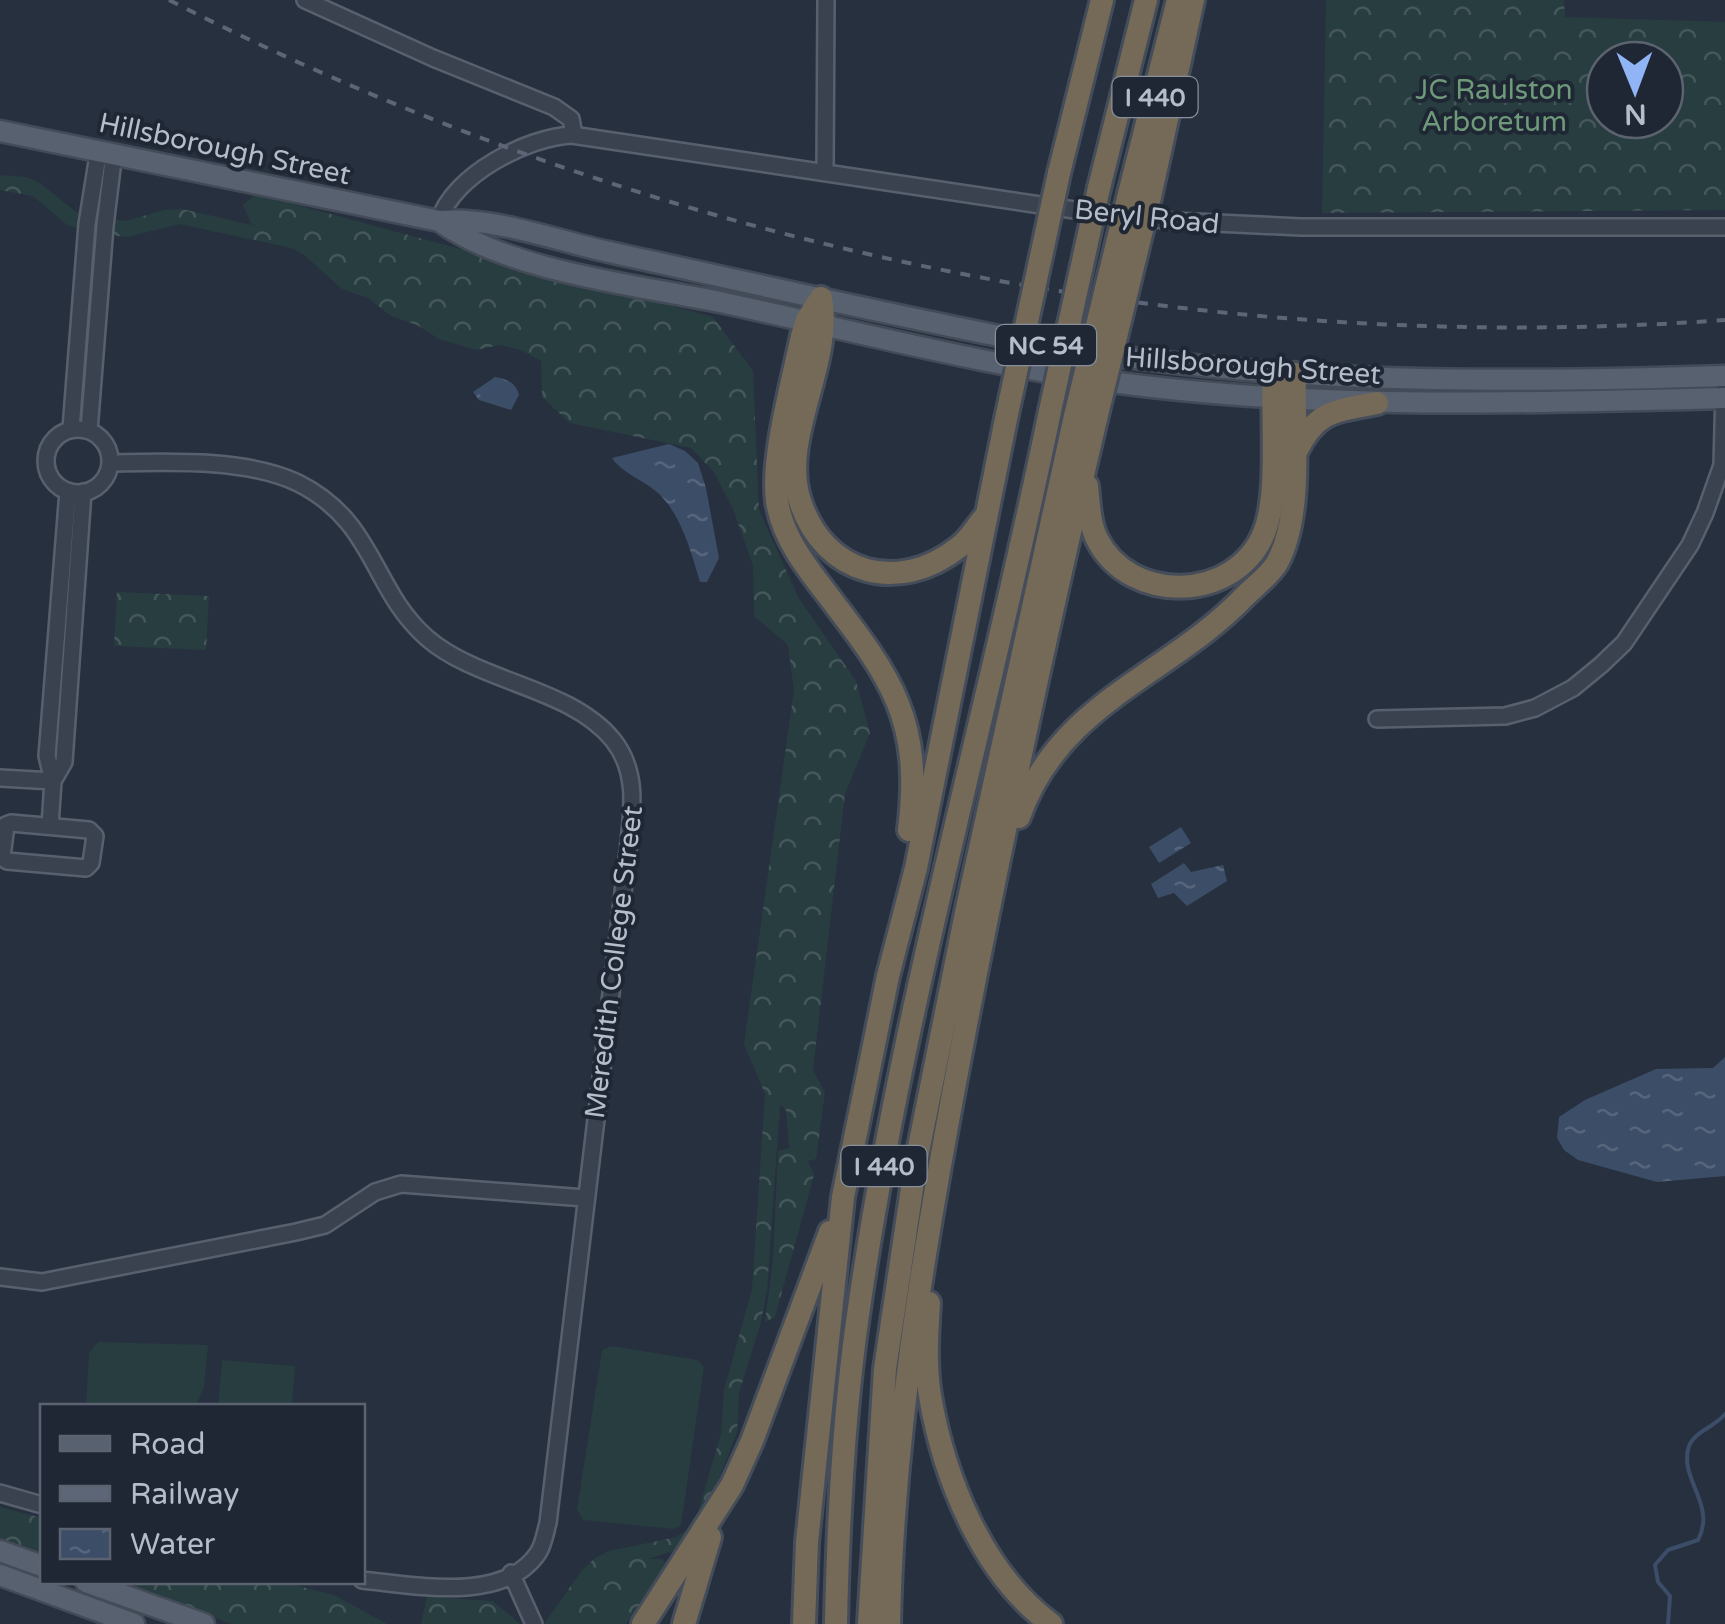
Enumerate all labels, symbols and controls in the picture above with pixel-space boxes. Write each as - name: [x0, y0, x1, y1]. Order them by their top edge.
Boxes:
- north arrow: [1585, 40, 1685, 140]
- park label: JC Raulston Arboretum: [1415, 73, 1573, 139]
- road number: I 440: [1112, 77, 1198, 117]
- text: N: [1624, 97, 1647, 131]
- street label: Hillsborough Street: [96, 106, 354, 192]
- street label: Beryl Road: [1073, 192, 1221, 242]
- road number: NC 54: [996, 325, 1096, 365]
- street label: Hillsborough Street: [1124, 340, 1382, 392]
- street label: Meredith College Street: [578, 803, 650, 1121]
- road number: I 440: [842, 1146, 926, 1186]
- legend: [40, 1404, 365, 1584]
- text: Road: [130, 1426, 205, 1463]
- text: Railway: [130, 1476, 239, 1513]
- text: Water: [130, 1526, 216, 1563]

